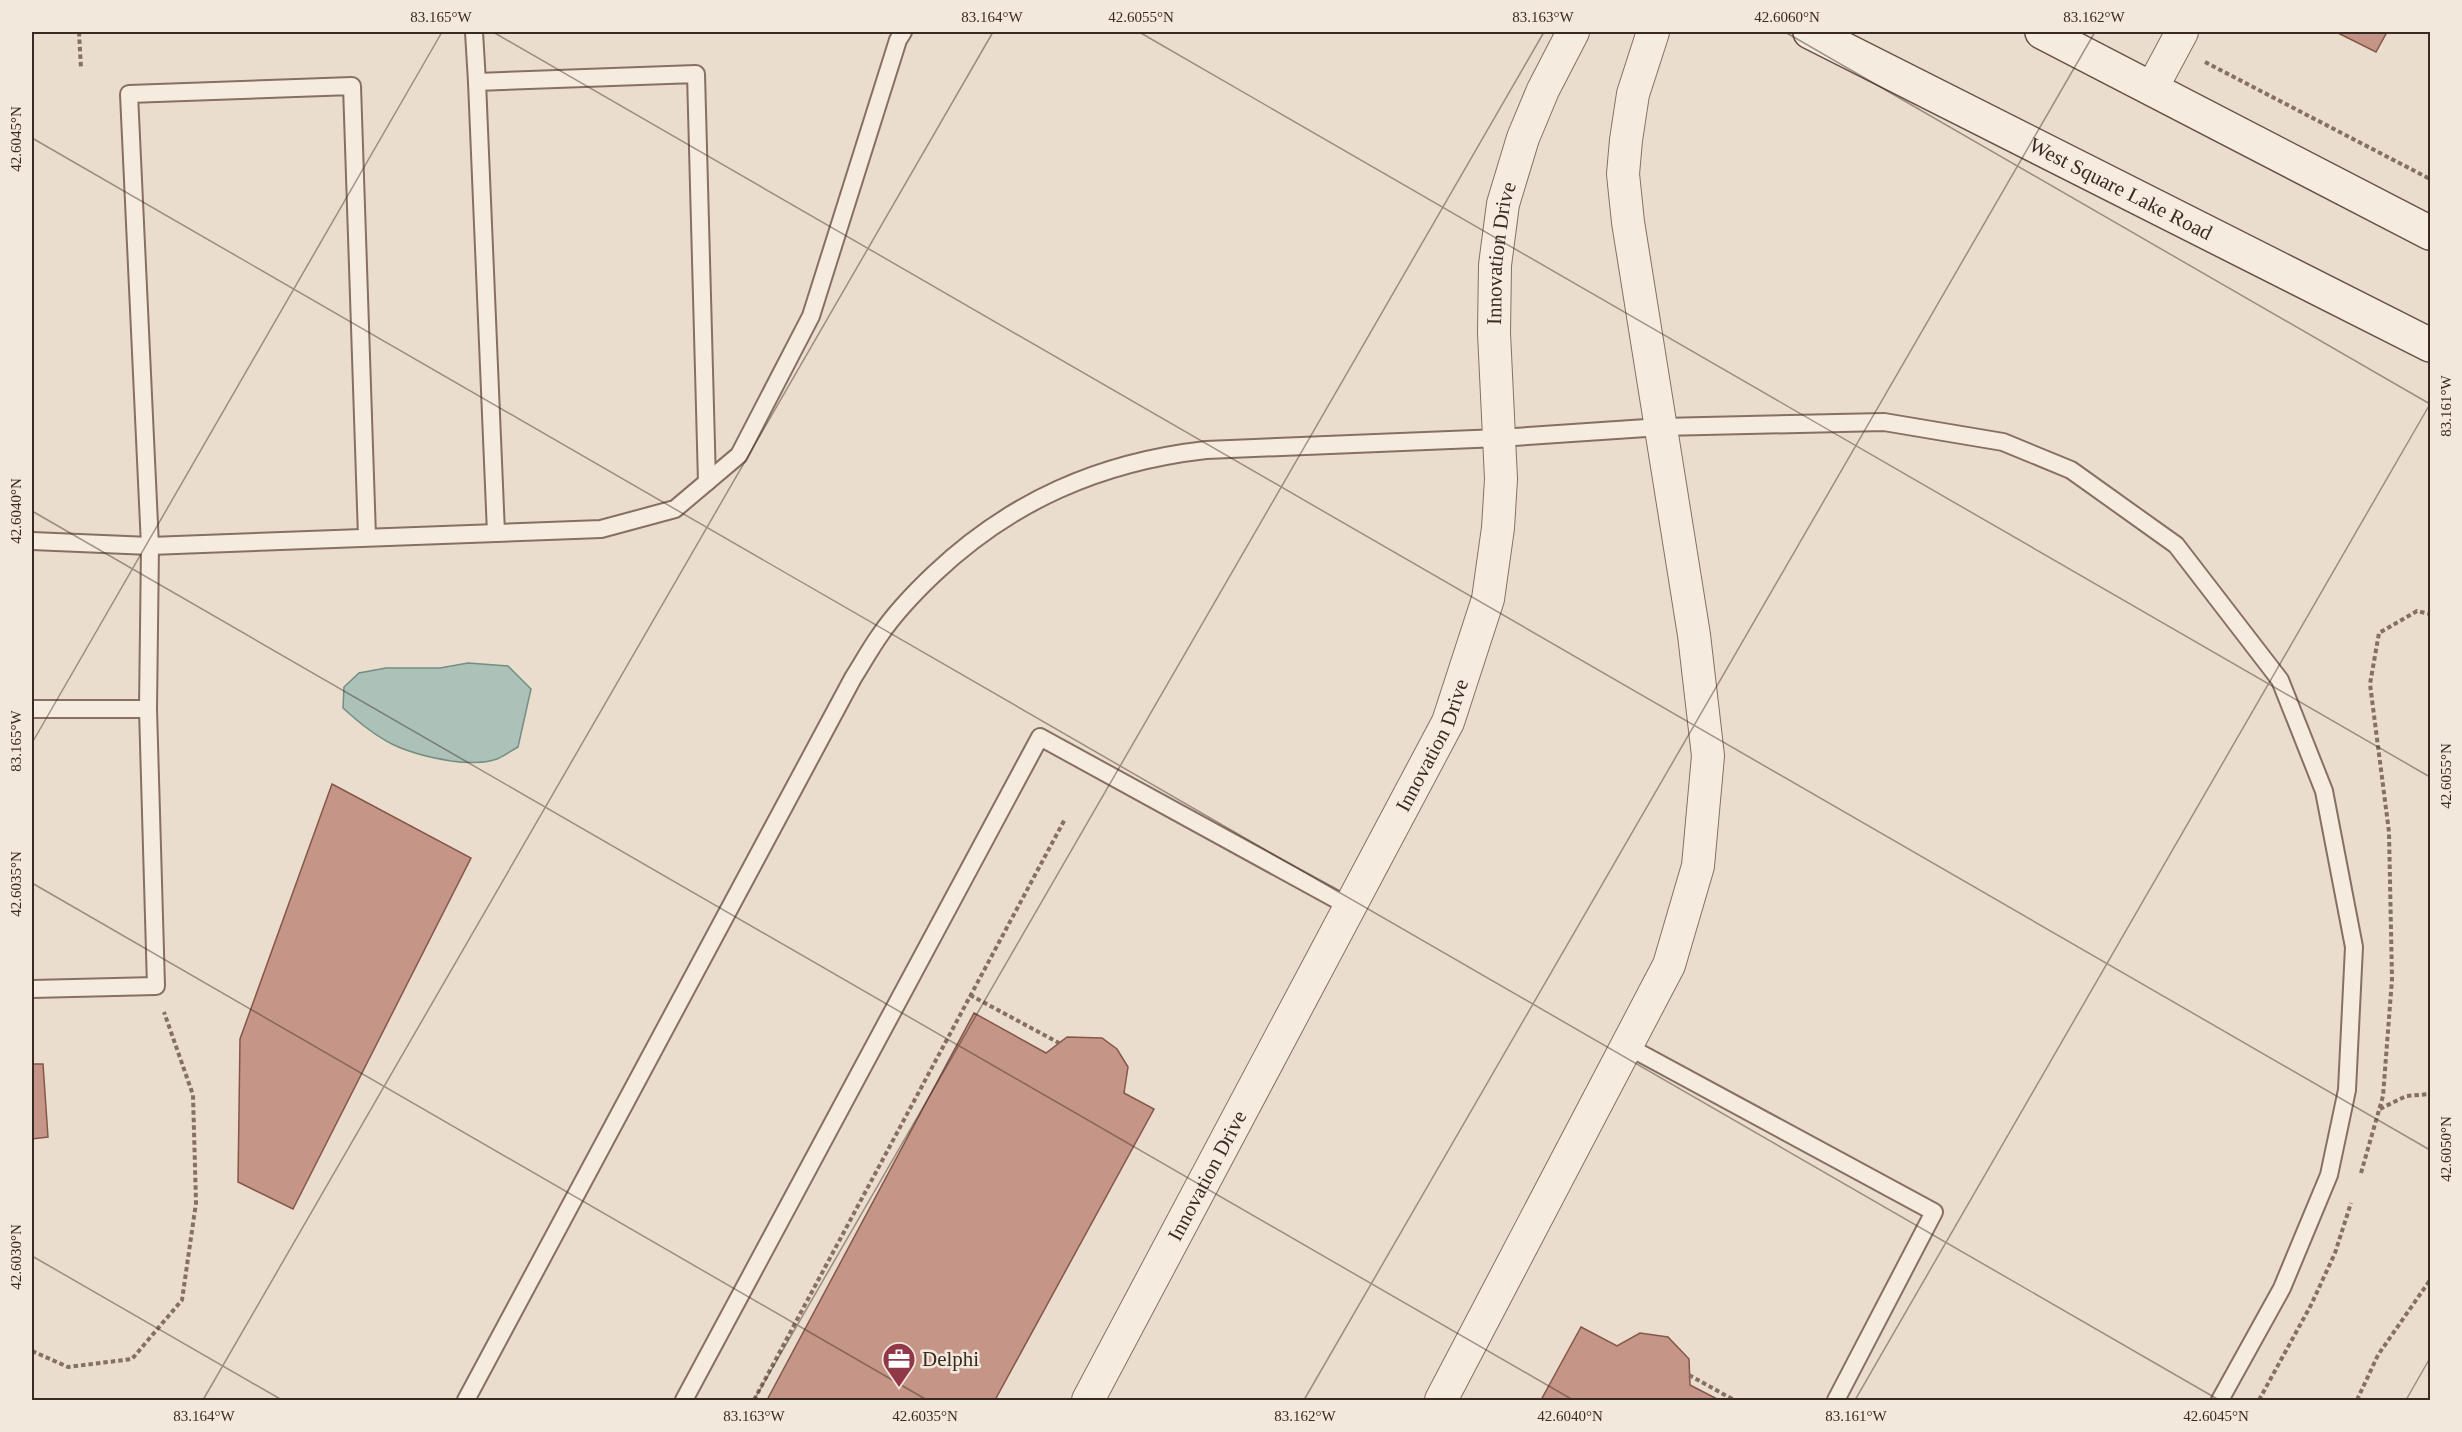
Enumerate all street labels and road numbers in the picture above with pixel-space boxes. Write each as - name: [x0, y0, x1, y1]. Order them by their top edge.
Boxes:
- street label: West Square Lake Road: [2025, 133, 2217, 245]
- street label: Innovation Drive: [1482, 179, 1521, 325]
- street label: Innovation Drive: [1391, 676, 1473, 816]
- street label: Innovation Drive: [1163, 1106, 1252, 1245]

